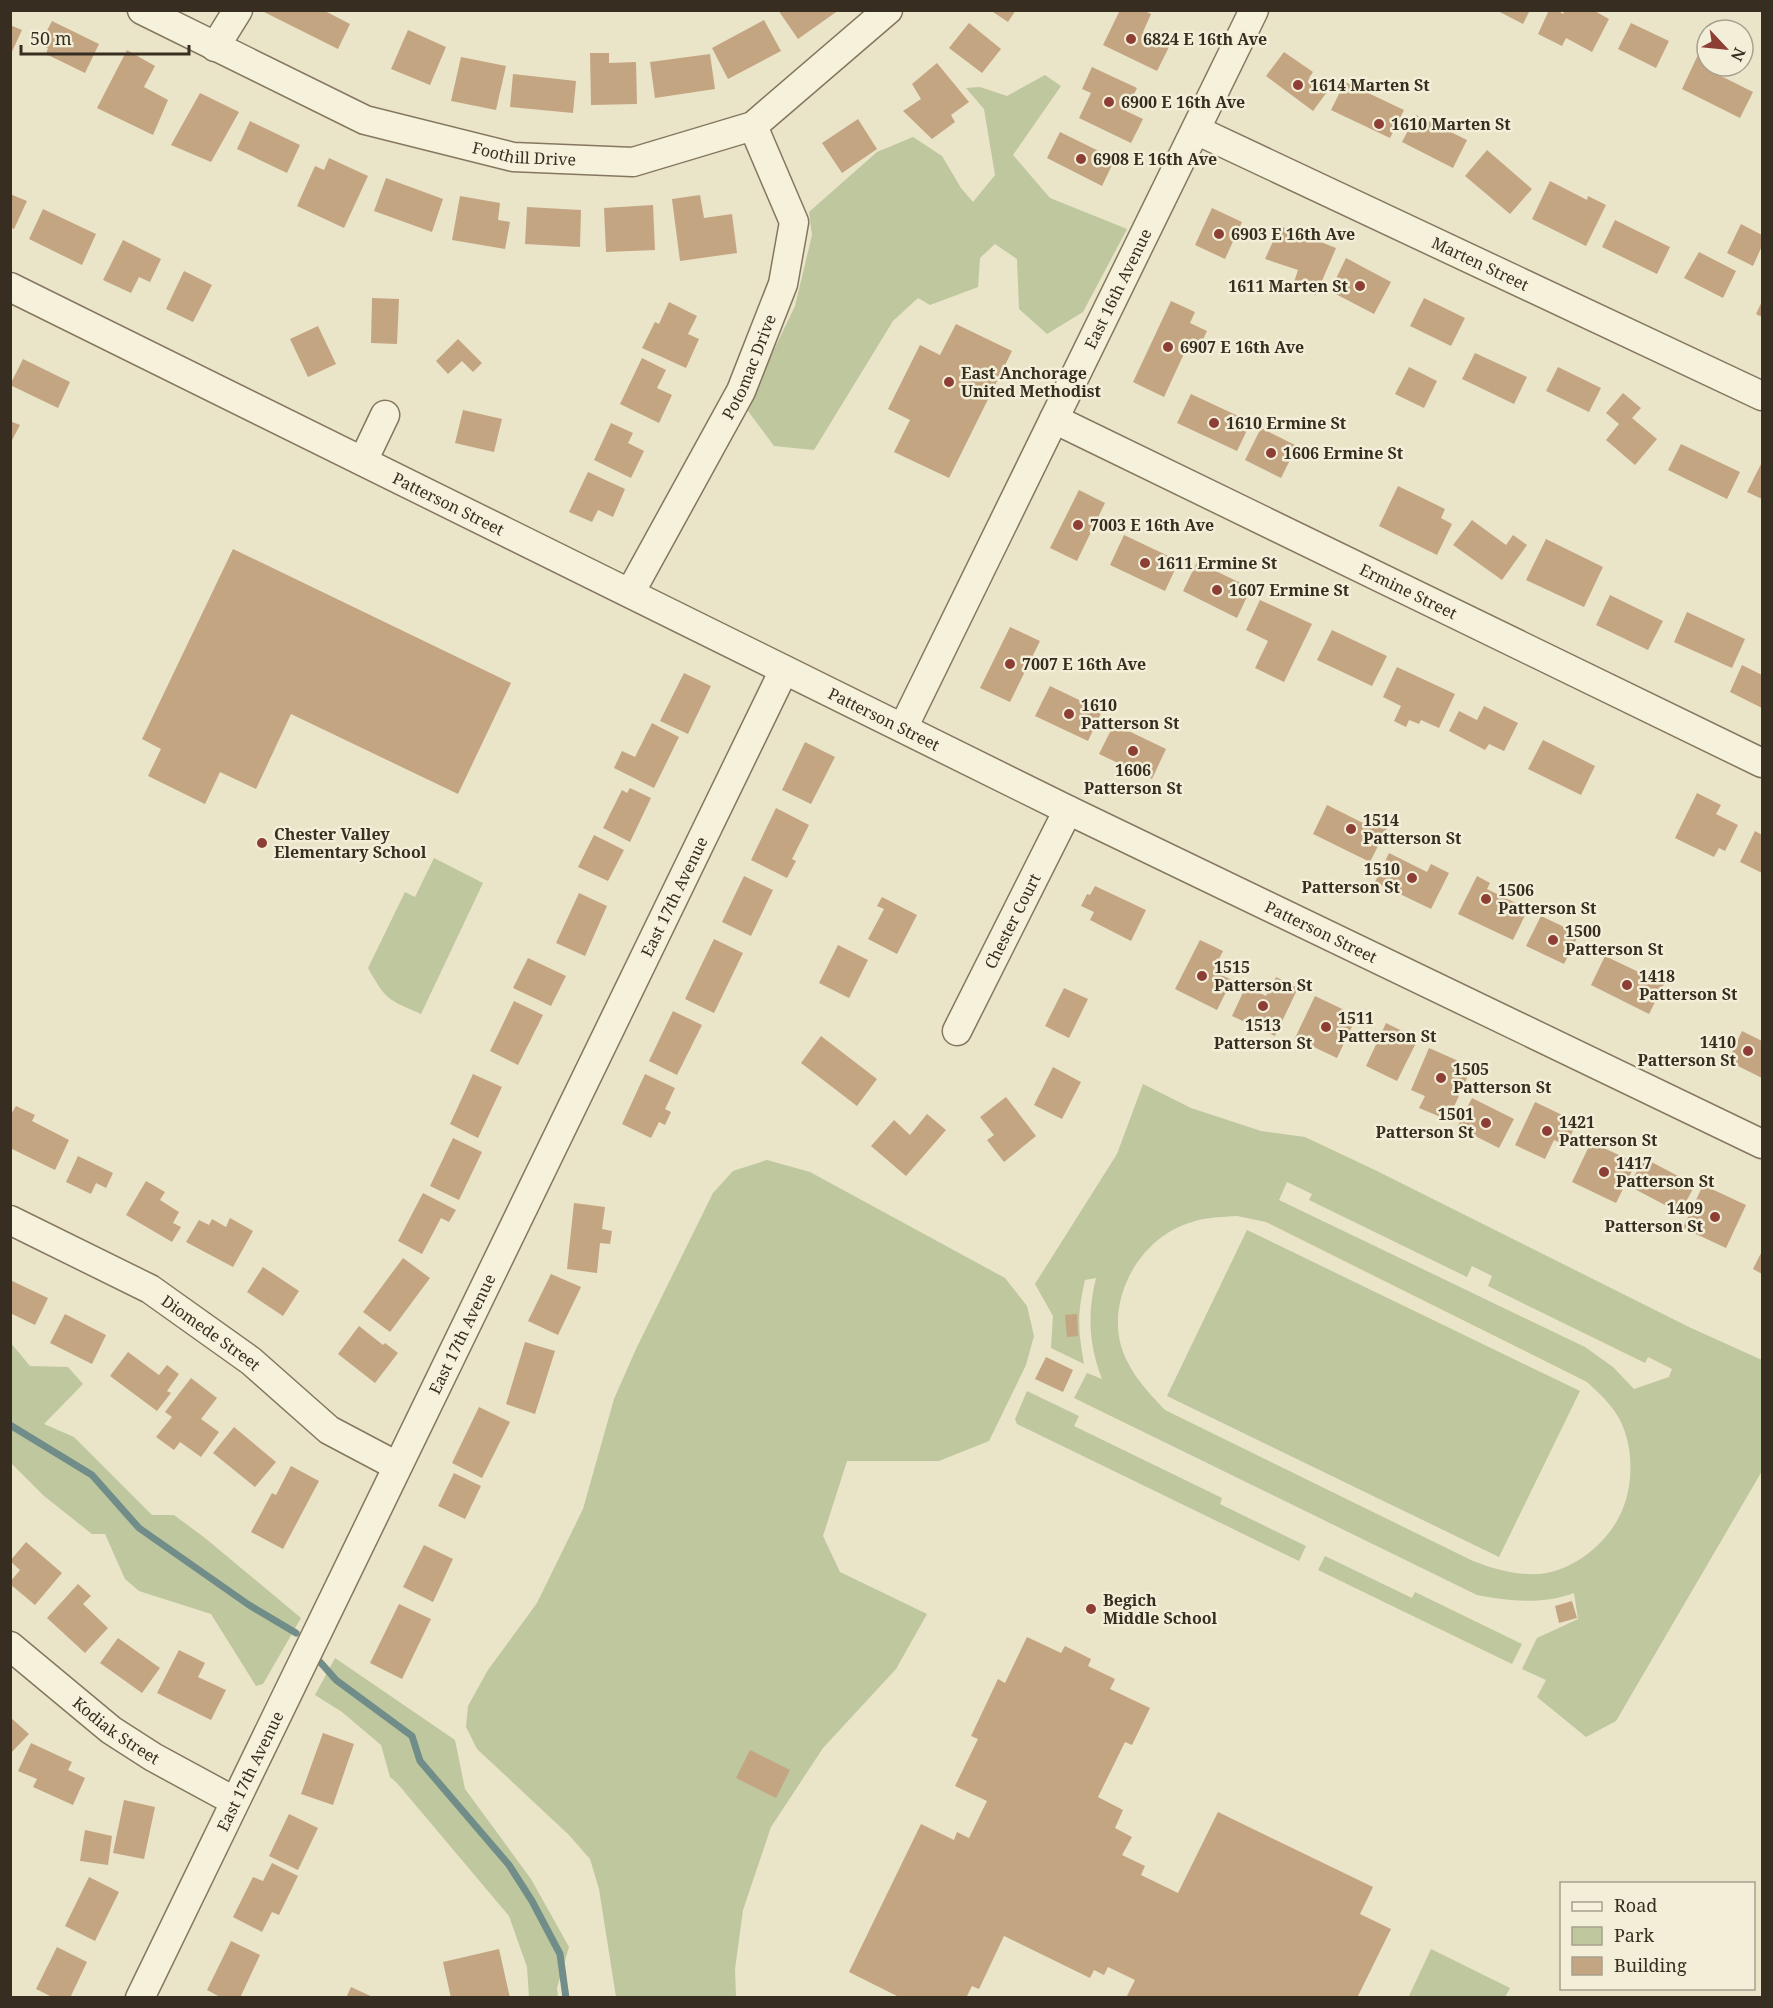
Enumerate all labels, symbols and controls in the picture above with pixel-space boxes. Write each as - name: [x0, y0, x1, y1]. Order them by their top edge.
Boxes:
- scale bar: [21, 18, 189, 56]
- north arrow: [1695, 18, 1755, 78]
- text: 50 m: [30, 26, 72, 50]
- place label: 6824 E 16th Ave: [1143, 28, 1267, 50]
- marker: 6824 E 16th Ave: [1124, 32, 1138, 46]
- text: N: [1726, 44, 1751, 65]
- place label: 1614 Marten St: [1310, 74, 1430, 96]
- marker: 1614 Marten St: [1291, 78, 1305, 92]
- place label: 6900 E 16th Ave: [1121, 91, 1245, 113]
- marker: 6900 E 16th Ave: [1102, 95, 1116, 109]
- place label: 1610 Marten St: [1391, 113, 1511, 135]
- marker: 1610 Marten St: [1372, 117, 1386, 131]
- street label: Foothill Drive: [470, 136, 576, 171]
- place label: 6908 E 16th Ave: [1093, 148, 1217, 170]
- marker: 6908 E 16th Ave: [1074, 152, 1088, 166]
- place label: 6903 E 16th Ave: [1231, 223, 1355, 245]
- street label: East 16th Avenue: [1079, 225, 1156, 352]
- marker: 6903 E 16th Ave: [1212, 227, 1226, 241]
- street label: Marten Street: [1428, 231, 1533, 296]
- place label: 1611 Marten St: [1228, 275, 1349, 297]
- marker: 1611 Marten St: [1353, 279, 1367, 293]
- street label: Potomac Drive: [717, 311, 781, 423]
- place label: 6907 E 16th Ave: [1180, 336, 1304, 358]
- marker: 6907 E 16th Ave: [1161, 340, 1175, 354]
- place label: East Anchorage United Methodist: [961, 362, 1102, 402]
- marker: East Anchorage United Methodist: [942, 375, 956, 389]
- place label: 1610 Ermine St: [1226, 412, 1347, 434]
- marker: 1610 Ermine St: [1207, 416, 1221, 430]
- place label: 1606 Ermine St: [1283, 442, 1404, 464]
- marker: 1606 Ermine St: [1264, 446, 1278, 460]
- street label: Patterson Street: [389, 467, 508, 541]
- place label: 7003 E 16th Ave: [1090, 514, 1214, 536]
- marker: 7003 E 16th Ave: [1071, 518, 1085, 532]
- place label: 1611 Ermine St: [1157, 552, 1278, 574]
- marker: 1611 Ermine St: [1138, 556, 1152, 570]
- street label: Ermine Street: [1356, 558, 1461, 624]
- place label: 1607 Ermine St: [1229, 579, 1350, 601]
- marker: 1607 Ermine St: [1210, 583, 1224, 597]
- place label: 7007 E 16th Ave: [1022, 653, 1146, 675]
- marker: 7007 E 16th Ave: [1003, 657, 1017, 671]
- street label: Patterson Street: [825, 682, 944, 756]
- place label: 1610 Patterson St: [1081, 694, 1180, 734]
- marker: 1610 Patterson St: [1062, 707, 1076, 721]
- marker: 1606 Patterson St: [1126, 744, 1140, 758]
- place label: 1606 Patterson St: [1084, 759, 1183, 799]
- place label: 1514 Patterson St: [1363, 809, 1462, 849]
- marker: 1514 Patterson St: [1344, 822, 1358, 836]
- place label: Chester Valley Elementary School: [274, 823, 427, 863]
- street label: East 17th Avenue: [636, 833, 713, 960]
- marker: Chester Valley Elementary School: [255, 836, 269, 850]
- place label: 1510 Patterson St: [1302, 858, 1401, 898]
- street label: Chester Court: [979, 869, 1046, 973]
- marker: 1510 Patterson St: [1405, 871, 1419, 885]
- place label: 1506 Patterson St: [1498, 879, 1597, 919]
- marker: 1506 Patterson St: [1479, 892, 1493, 906]
- street label: Patterson Street: [1261, 895, 1381, 968]
- place label: 1500 Patterson St: [1565, 920, 1664, 960]
- marker: 1500 Patterson St: [1546, 933, 1560, 947]
- place label: 1515 Patterson St: [1214, 956, 1313, 996]
- place label: 1418 Patterson St: [1639, 965, 1738, 1005]
- marker: 1515 Patterson St: [1195, 969, 1209, 983]
- marker: 1418 Patterson St: [1620, 978, 1634, 992]
- marker: 1513 Patterson St: [1256, 999, 1270, 1013]
- place label: 1511 Patterson St: [1338, 1007, 1437, 1047]
- place label: 1513 Patterson St: [1214, 1014, 1313, 1054]
- marker: 1511 Patterson St: [1319, 1020, 1333, 1034]
- place label: 1410 Patterson St: [1638, 1031, 1737, 1071]
- marker: 1410 Patterson St: [1741, 1044, 1755, 1058]
- place label: 1505 Patterson St: [1453, 1058, 1552, 1098]
- marker: 1505 Patterson St: [1434, 1071, 1448, 1085]
- place label: 1501 Patterson St: [1376, 1103, 1475, 1143]
- place label: 1421 Patterson St: [1559, 1111, 1658, 1151]
- marker: 1501 Patterson St: [1479, 1116, 1493, 1130]
- marker: 1421 Patterson St: [1540, 1124, 1554, 1138]
- place label: 1417 Patterson St: [1616, 1152, 1715, 1192]
- marker: 1417 Patterson St: [1597, 1165, 1611, 1179]
- place label: 1409 Patterson St: [1605, 1197, 1704, 1237]
- marker: 1409 Patterson St: [1708, 1210, 1722, 1224]
- street label: East 17th Avenue: [424, 1270, 501, 1398]
- street label: Diomede Street: [157, 1290, 266, 1376]
- place label: Begich Middle School: [1103, 1589, 1218, 1629]
- marker: Begich Middle School: [1084, 1602, 1098, 1616]
- street label: Kodiak Street: [68, 1692, 164, 1770]
- street label: East 17th Avenue: [211, 1707, 288, 1835]
- legend: [1560, 1882, 1755, 1990]
- text: Road: [1614, 1893, 1657, 1917]
- text: Park: [1614, 1923, 1654, 1947]
- text: Building: [1614, 1953, 1687, 1977]

